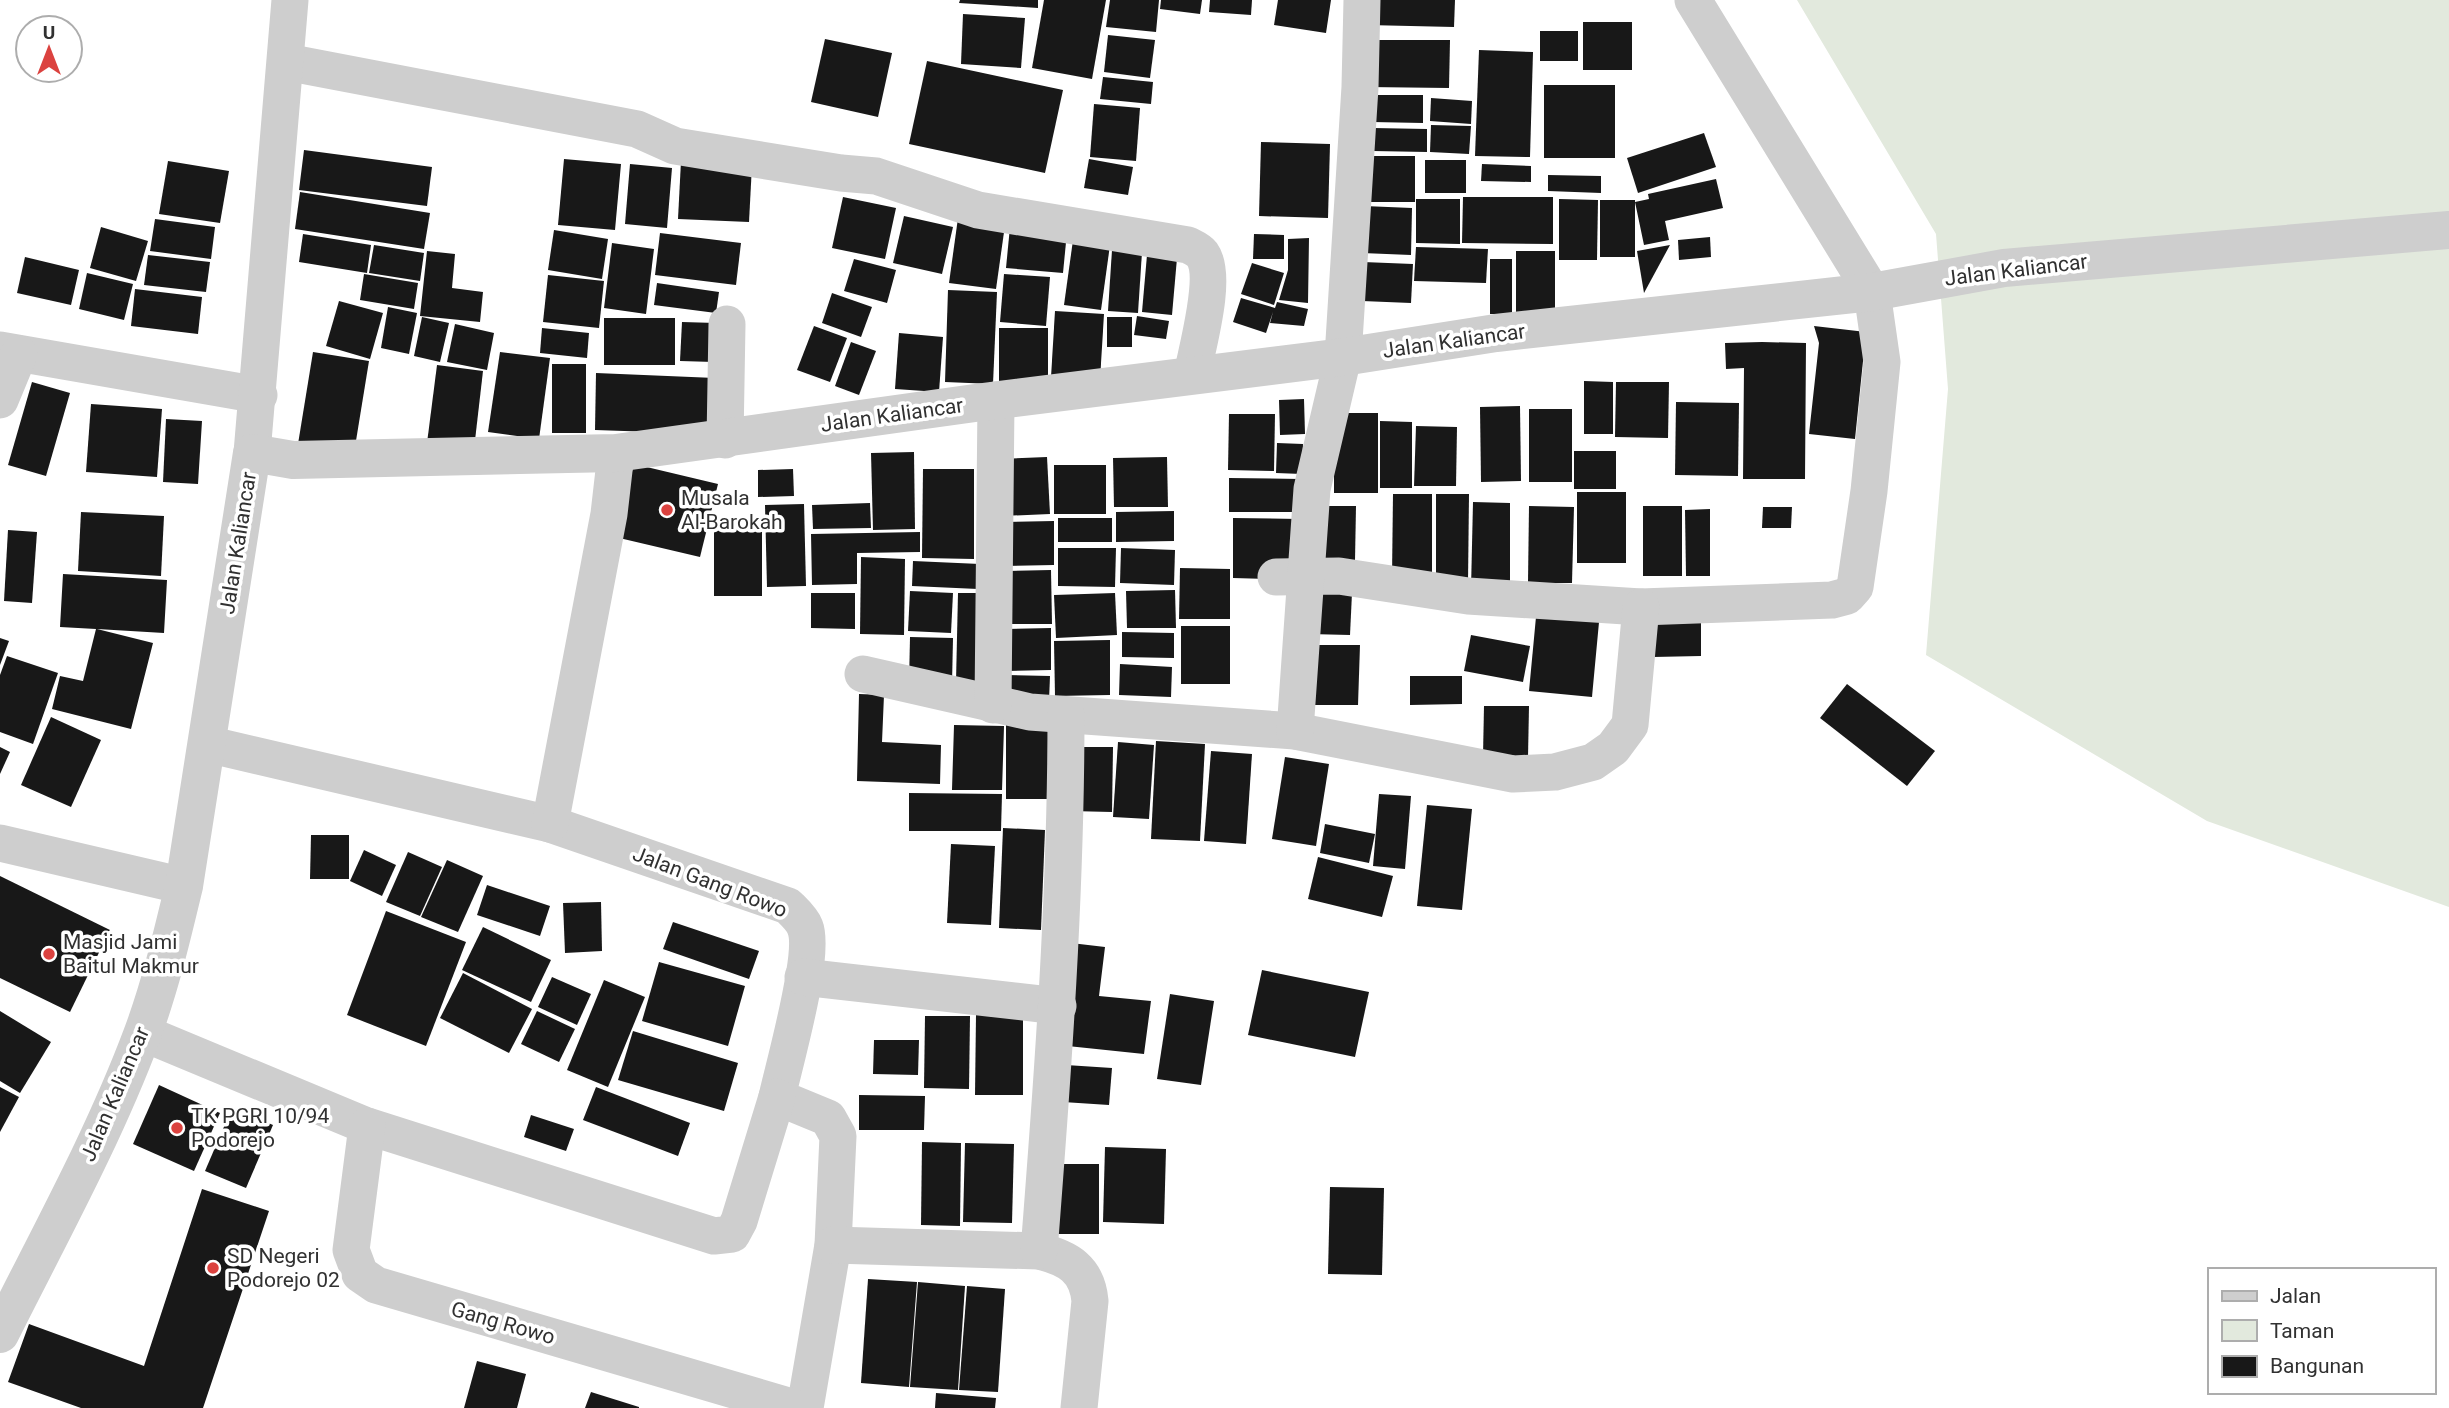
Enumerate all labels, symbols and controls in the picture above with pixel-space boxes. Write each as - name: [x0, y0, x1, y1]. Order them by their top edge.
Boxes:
- north arrow: [14, 14, 84, 84]
- text: U: [43, 21, 55, 44]
- street label: Jalan Kaliancar: [1943, 249, 2089, 291]
- street label: Jalan Kaliancar: [1381, 319, 1527, 363]
- street label: Jalan Kaliancar: [819, 393, 965, 437]
- street label: Jalan Kaliancar: [215, 470, 261, 616]
- place label: Musala Al-Barokah: [681, 486, 783, 534]
- marker: Musala Al-Barokah: [659, 502, 675, 518]
- street label: Jalan Gang Rowo: [629, 842, 791, 922]
- place label: Masjid Jami Baitul Makmur: [63, 930, 199, 978]
- marker: Masjid Jami Baitul Makmur: [41, 946, 57, 962]
- street label: Jalan Kaliancar: [76, 1023, 154, 1165]
- place label: TK PGRI 10/94 Podorejo: [191, 1104, 329, 1152]
- marker: TK PGRI 10/94 Podorejo: [169, 1120, 185, 1136]
- place label: SD Negeri Podorejo 02: [227, 1244, 340, 1292]
- marker: SD Negeri Podorejo 02: [205, 1260, 221, 1276]
- legend: [2208, 1268, 2435, 1394]
- text: Jalan: [2270, 1284, 2321, 1308]
- street label: Gang Rowo: [448, 1297, 558, 1349]
- text: Taman: [2270, 1319, 2334, 1343]
- text: Bangunan: [2270, 1354, 2364, 1378]

